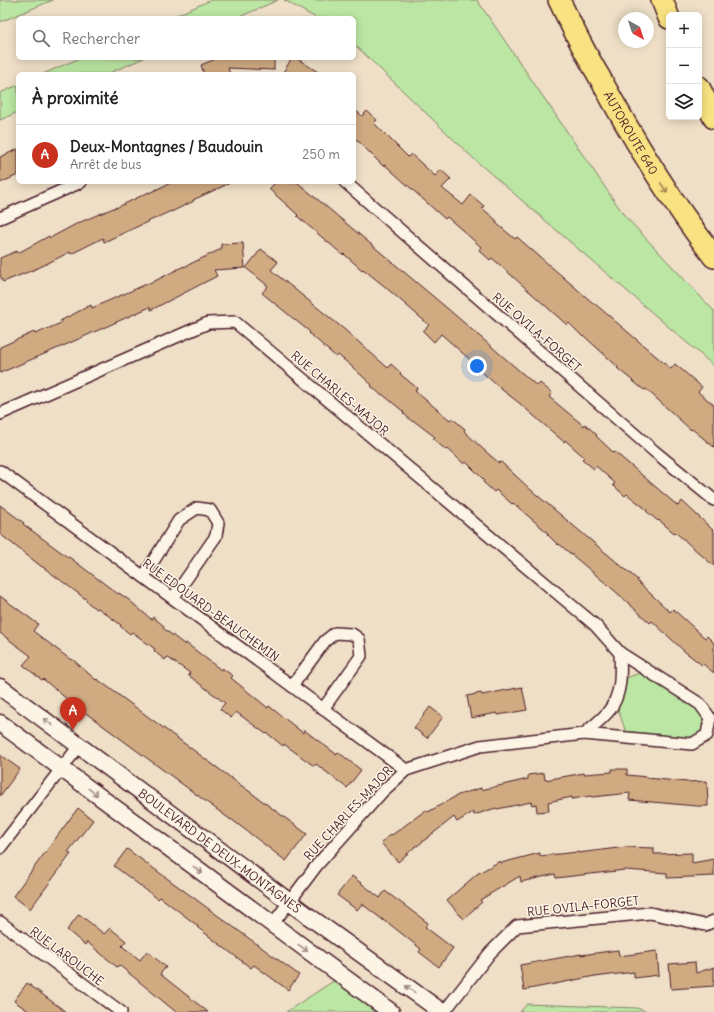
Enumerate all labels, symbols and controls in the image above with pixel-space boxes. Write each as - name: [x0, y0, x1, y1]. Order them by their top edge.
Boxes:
- north arrow: [618, 12, 654, 48]
- map controls: [666, 12, 702, 120]
- button: +: [666, 12, 702, 48]
- search box: [16, 16, 356, 60]
- icon: search: [30, 27, 52, 49]
- text: Rechercher: [62, 29, 140, 48]
- button: −: [666, 48, 702, 84]
- button: layers: [666, 84, 702, 120]
- text: À proximité: [32, 87, 118, 109]
- street label: AUTOROUTE 640: [601, 88, 662, 177]
- text: Deux-Montagnes / Baudouin: [70, 137, 263, 156]
- text: A: [41, 146, 49, 163]
- text: 250 m: [302, 146, 340, 163]
- text: Arrêt de bus: [70, 156, 141, 173]
- one-way arrow: [660, 182, 668, 193]
- street label: RUE OVILA-FORGET: [490, 289, 584, 375]
- street label: RUE CHARLES-MAJOR: [288, 348, 392, 439]
- your location: [467, 356, 487, 376]
- street label: RUE EDOUARD-BEAUCHEMIN: [140, 555, 282, 665]
- pin: A: [60, 697, 86, 730]
- one-way arrow: [42, 718, 53, 727]
- street label: RUE CHARLES-MAJOR: [300, 763, 396, 863]
- street label: BOULEVARD DE DEUX-MONTAGNES: [136, 785, 305, 916]
- one-way arrow: [88, 788, 99, 797]
- one-way arrow: [192, 866, 203, 874]
- street label: RUE OVILA-FORGET: [526, 893, 640, 919]
- street label: RUE LAROUCHE: [27, 923, 107, 989]
- one-way arrow: [298, 944, 309, 952]
- one-way arrow: [405, 985, 416, 993]

